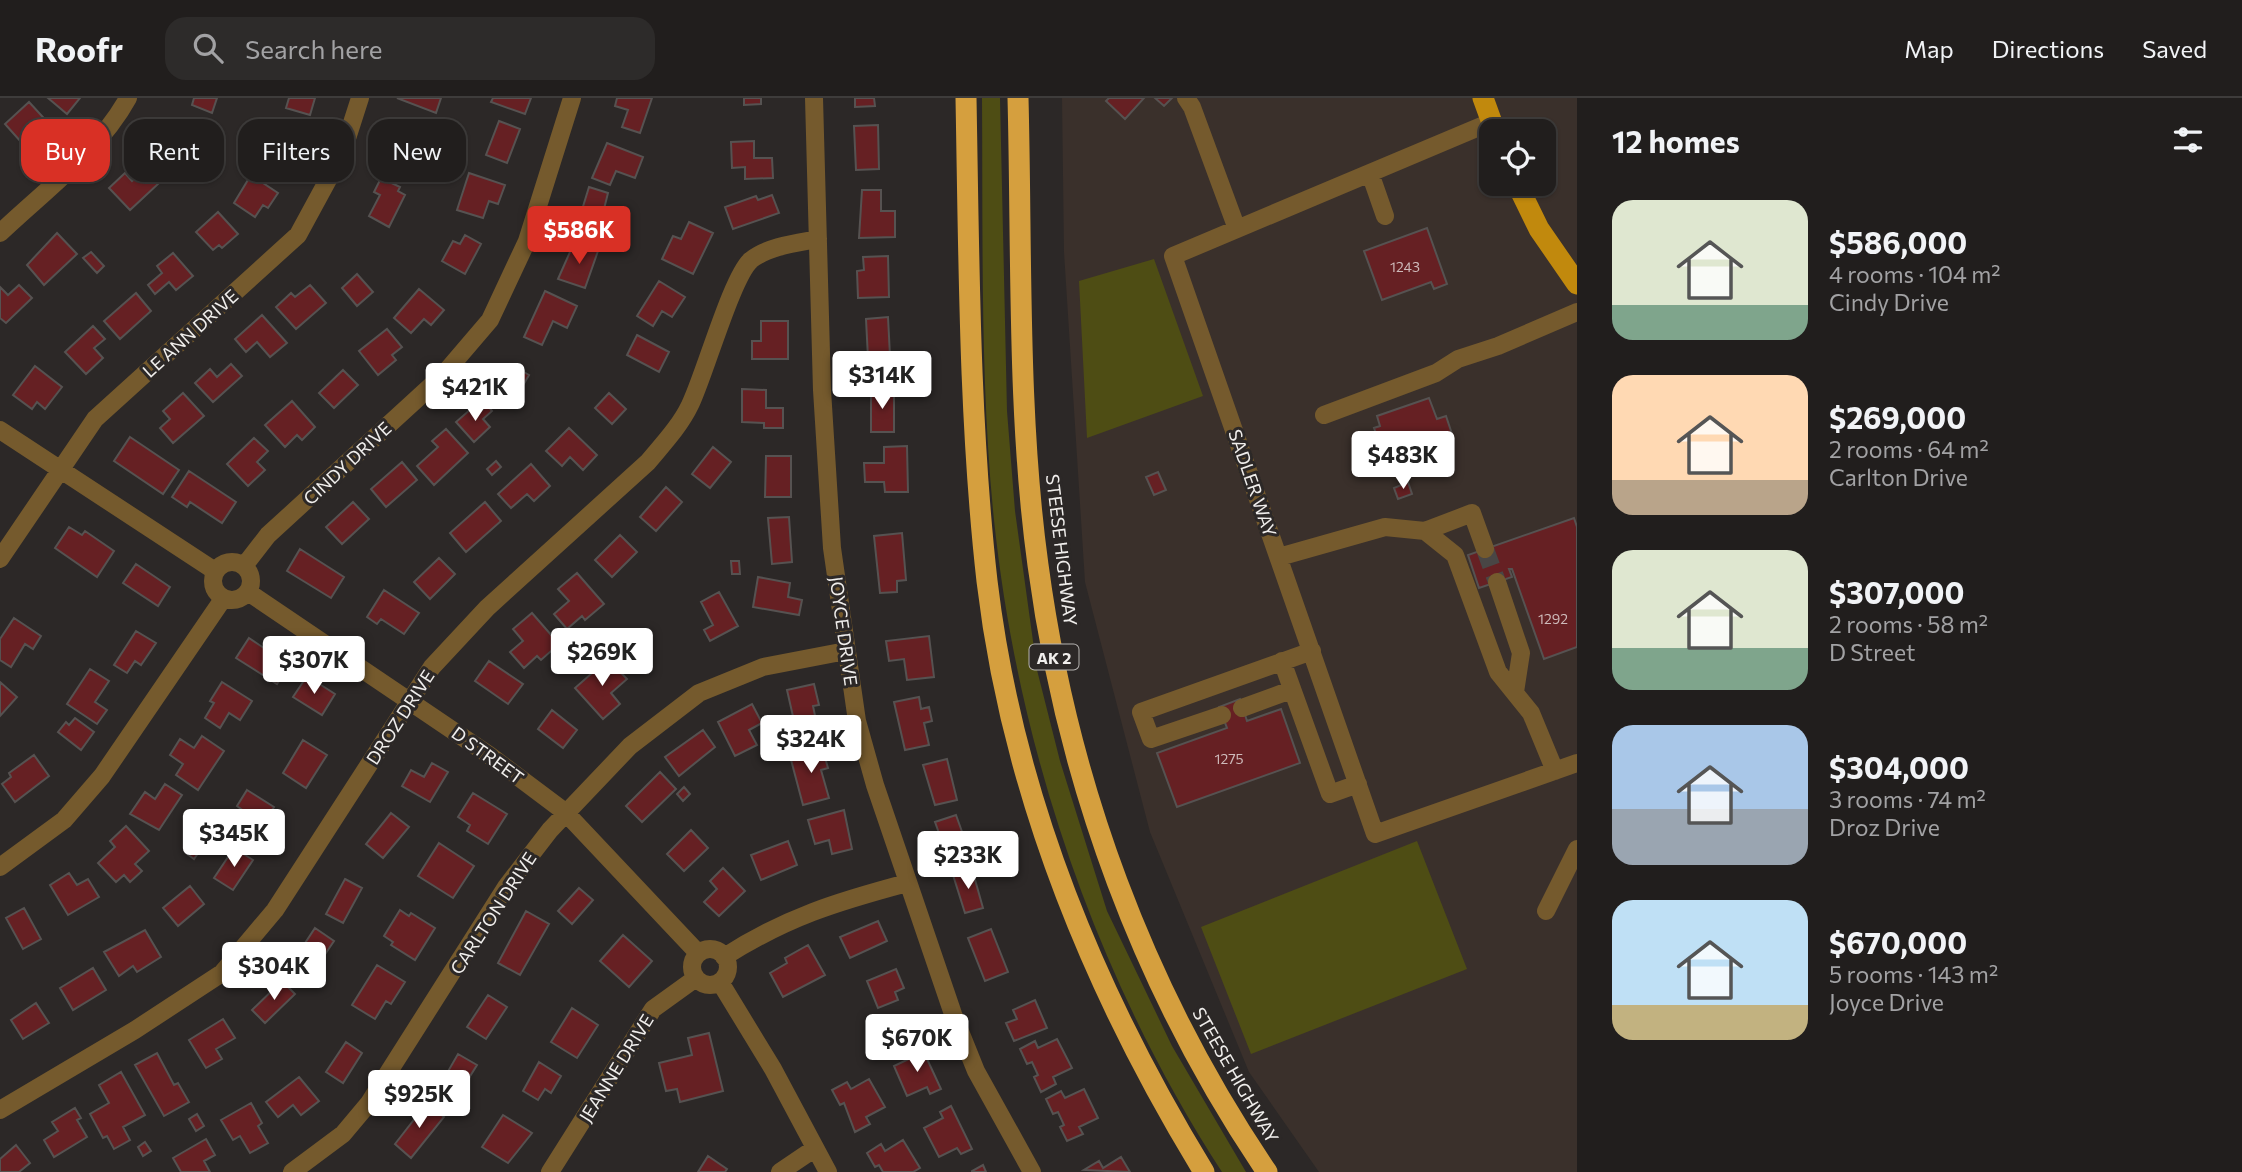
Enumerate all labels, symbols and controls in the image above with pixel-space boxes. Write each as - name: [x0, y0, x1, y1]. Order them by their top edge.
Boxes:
- search box: [165, 17, 655, 80]
- text: Roofr: [35, 28, 123, 69]
- icon: search: [189, 29, 227, 67]
- text: Search here: [245, 33, 383, 64]
- text: Map: [1904, 34, 1954, 63]
- text: Directions: [1992, 34, 2104, 63]
- text: Saved: [2142, 34, 2207, 63]
- chip: Buy: [21, 119, 110, 182]
- chip: Rent: [124, 119, 224, 182]
- chip: Filters: [238, 119, 354, 182]
- chip: New: [368, 119, 466, 182]
- map controls: [1479, 119, 1556, 196]
- button: locate: [1479, 119, 1556, 196]
- icon: filters: [2169, 121, 2207, 159]
- text: 12 homes: [1612, 122, 1740, 159]
- pin: $586K: [530, 206, 628, 266]
- text: $586K: [543, 215, 615, 243]
- text: $586,000: [1829, 223, 1967, 260]
- icon: home: [1668, 228, 1752, 312]
- house number: 1243: [1390, 258, 1420, 275]
- text: 4 rooms · 104 m²: [1829, 260, 2001, 288]
- street label: LE ANN DRIVE: [138, 284, 242, 382]
- text: Cindy Drive: [1829, 288, 1949, 316]
- pin: $314K: [833, 352, 931, 411]
- text: $314K: [848, 360, 916, 388]
- pin: $421K: [426, 364, 524, 423]
- text: $421K: [442, 372, 508, 400]
- text: $269,000: [1829, 398, 1966, 435]
- icon: home: [1668, 403, 1752, 487]
- street label: CINDY DRIVE: [299, 417, 395, 509]
- street label: SADLER WAY: [1224, 426, 1282, 540]
- pin: $483K: [1354, 432, 1452, 491]
- text: 2 rooms · 64 m²: [1829, 435, 1989, 463]
- text: $483K: [1368, 440, 1438, 468]
- text: Carlton Drive: [1829, 463, 1968, 491]
- street label: STEESE HIGHWAY: [1042, 473, 1082, 627]
- text: $307,000: [1829, 573, 1964, 610]
- street label: JOYCE DRIVE: [825, 575, 863, 687]
- icon: home: [1668, 578, 1752, 662]
- house number: 1292: [1538, 610, 1568, 627]
- text: 2 rooms · 58 m²: [1829, 610, 1988, 638]
- pin: $269K: [553, 628, 651, 688]
- pin: $307K: [265, 636, 363, 696]
- text: $269K: [567, 637, 637, 665]
- text: D Street: [1829, 638, 1915, 666]
- road number: AK 2: [1030, 644, 1078, 670]
- text: $307K: [279, 645, 349, 673]
- street label: DROZ DRIVE: [361, 666, 439, 768]
- pin: $324K: [762, 716, 860, 775]
- street label: D STREET: [448, 722, 528, 788]
- text: $324K: [776, 724, 846, 752]
- text: $304,000: [1829, 748, 1969, 785]
- house number: 1275: [1214, 750, 1244, 767]
- icon: home: [1668, 753, 1752, 837]
- text: 3 rooms · 74 m²: [1829, 785, 1986, 813]
- pin: $345K: [185, 810, 283, 869]
- text: Droz Drive: [1829, 813, 1940, 841]
- text: $345K: [199, 818, 269, 846]
- pin: $233K: [919, 832, 1017, 891]
- text: $233K: [933, 840, 1003, 868]
- street label: CARLTON DRIVE: [445, 848, 541, 978]
- text: $670,000: [1829, 923, 1967, 960]
- icon: home: [1668, 928, 1752, 1012]
- pin: $304K: [225, 942, 323, 1002]
- text: $304K: [238, 951, 310, 979]
- text: 5 rooms · 143 m²: [1829, 960, 1998, 988]
- text: Joyce Drive: [1829, 988, 1944, 1016]
- street label: STEESE HIGHWAY: [1188, 1003, 1284, 1147]
- street label: JEANNE DRIVE: [574, 1010, 658, 1126]
- pin: $670K: [868, 1014, 966, 1074]
- text: $670K: [881, 1023, 953, 1051]
- pin: $925K: [370, 1070, 468, 1130]
- text: $925K: [384, 1079, 454, 1107]

